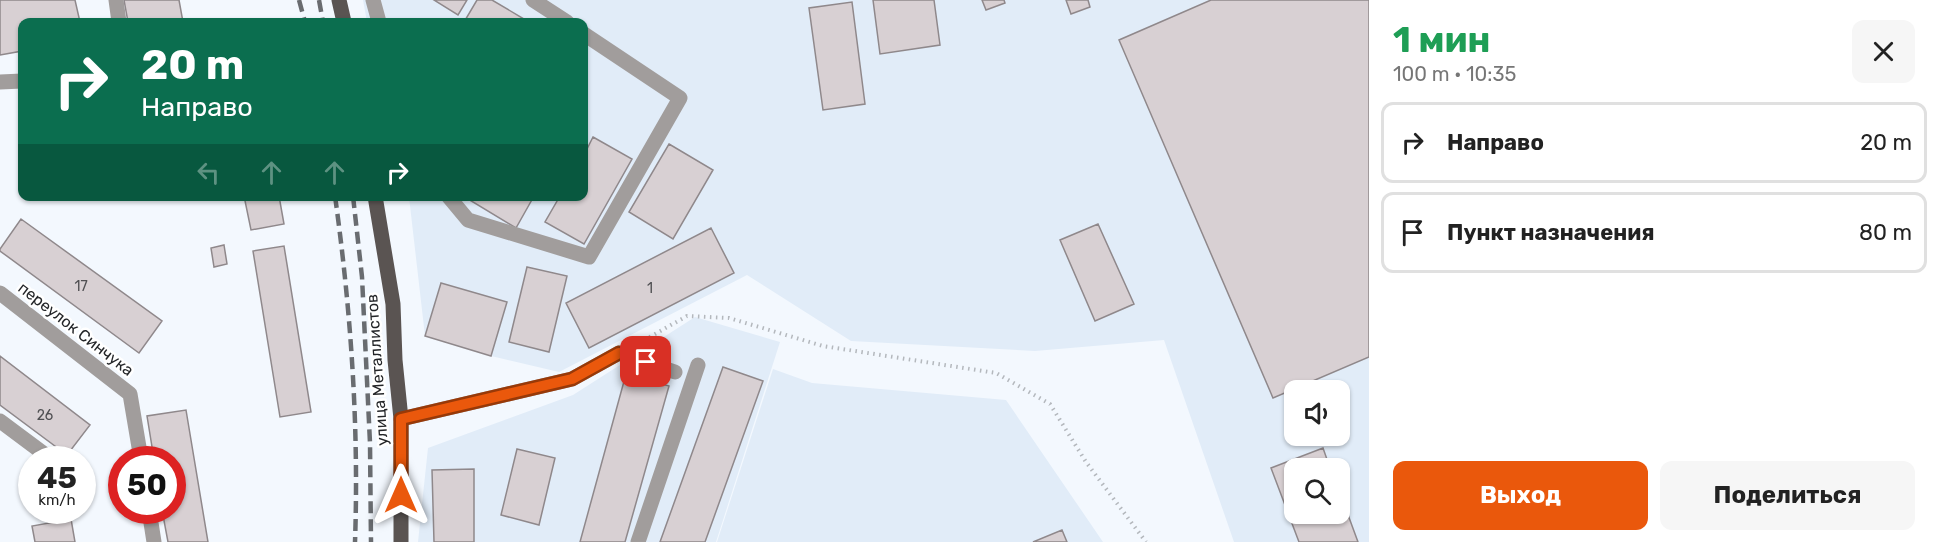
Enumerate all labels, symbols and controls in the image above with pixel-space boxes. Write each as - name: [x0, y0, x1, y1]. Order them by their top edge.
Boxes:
- text: 1 мин: [1393, 18, 1491, 61]
- button: close: [1852, 20, 1915, 83]
- text: 20 m: [141, 40, 244, 90]
- icon: right: [42, 42, 120, 120]
- text: 100 m · 10:35: [1393, 62, 1516, 86]
- text: Направо: [141, 91, 253, 123]
- icon: right: [1396, 126, 1429, 159]
- text: Направо: [1447, 129, 1544, 156]
- text: 20 m: [1860, 129, 1912, 156]
- icon: left: [192, 156, 225, 189]
- icon: ahead: [255, 156, 288, 189]
- icon: ahead: [318, 156, 351, 189]
- icon: right: [381, 156, 414, 189]
- icon: arrive: [1396, 216, 1429, 249]
- text: Пункт назначения: [1447, 219, 1655, 246]
- text: 80 m: [1859, 219, 1912, 246]
- street label: переулок Синчука: [15, 278, 137, 380]
- house number: 17: [74, 278, 88, 295]
- house number: 1: [647, 280, 653, 297]
- street label: улица Металлистов: [362, 293, 392, 447]
- pin: [620, 336, 671, 387]
- icon: arrive: [629, 345, 662, 378]
- map controls: [1284, 380, 1350, 524]
- button: sound: [1284, 380, 1350, 446]
- house number: 26: [37, 407, 53, 424]
- speed limit sign: 50: [108, 446, 186, 524]
- button: search: [1284, 458, 1350, 524]
- text: 45: [37, 460, 77, 496]
- button: Выход: [1393, 461, 1648, 530]
- button: Поделиться: [1660, 461, 1915, 530]
- position arrow: [369, 463, 433, 527]
- text: km/h: [38, 491, 76, 509]

